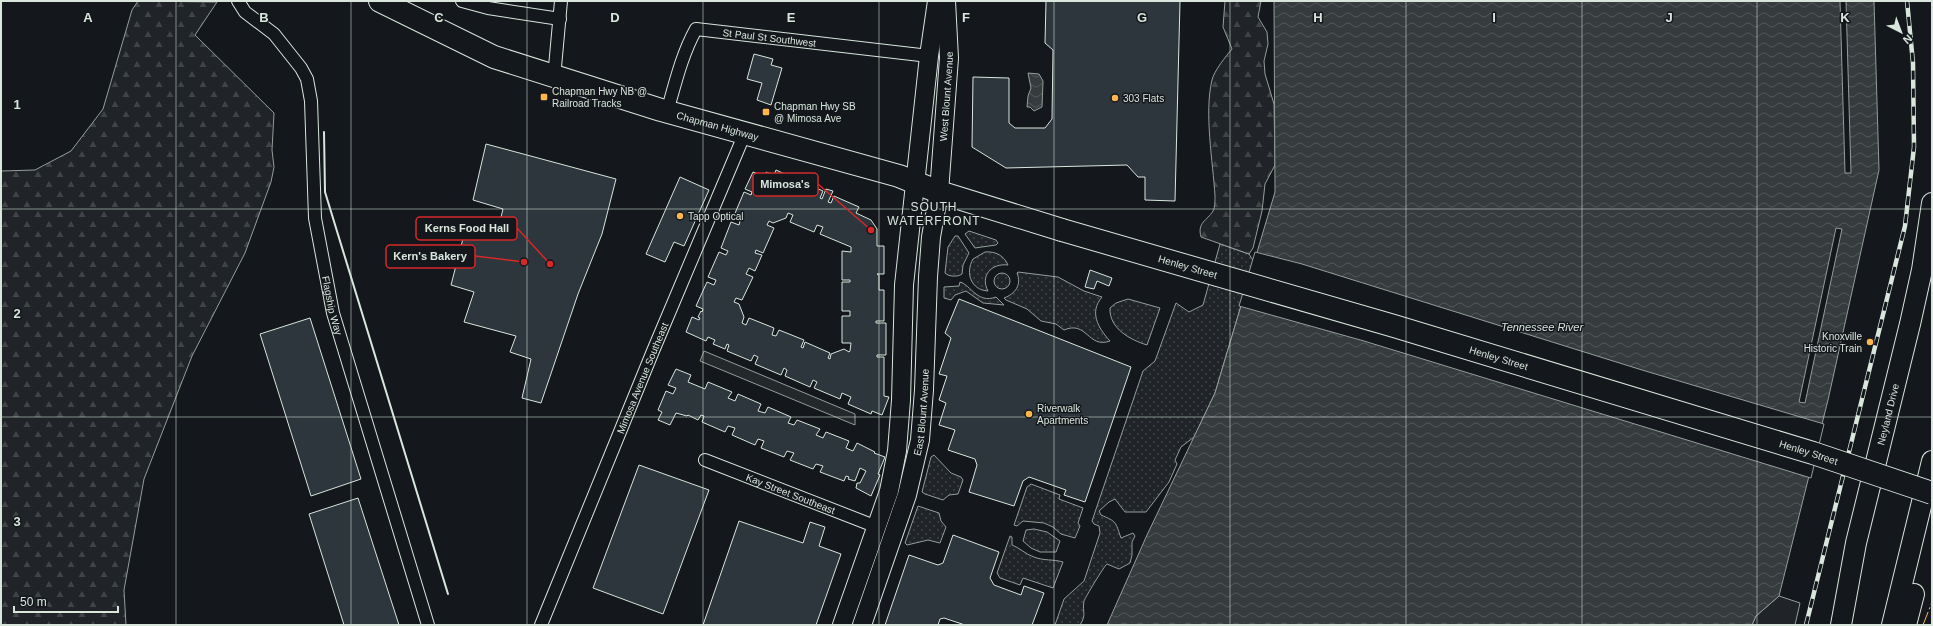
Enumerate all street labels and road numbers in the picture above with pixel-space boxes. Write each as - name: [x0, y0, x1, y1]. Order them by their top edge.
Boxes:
- street label: St Paul St Southwest: [722, 27, 817, 49]
- street label: West Blount Avenue: [938, 51, 955, 142]
- street label: Chapman Highway: [675, 110, 760, 143]
- street label: Henley Street: [1157, 253, 1219, 281]
- street label: Flagship Way: [320, 275, 344, 336]
- street label: Mimosa Avenue Southeast: [615, 321, 670, 435]
- street label: Henley Street: [1468, 344, 1529, 372]
- street label: East Blount Avenue: [912, 368, 931, 457]
- street label: Neyland Drive: [1875, 382, 1901, 446]
- street label: Henley Street: [1778, 438, 1839, 467]
- street label: Kay Street Southeast: [744, 472, 837, 516]

